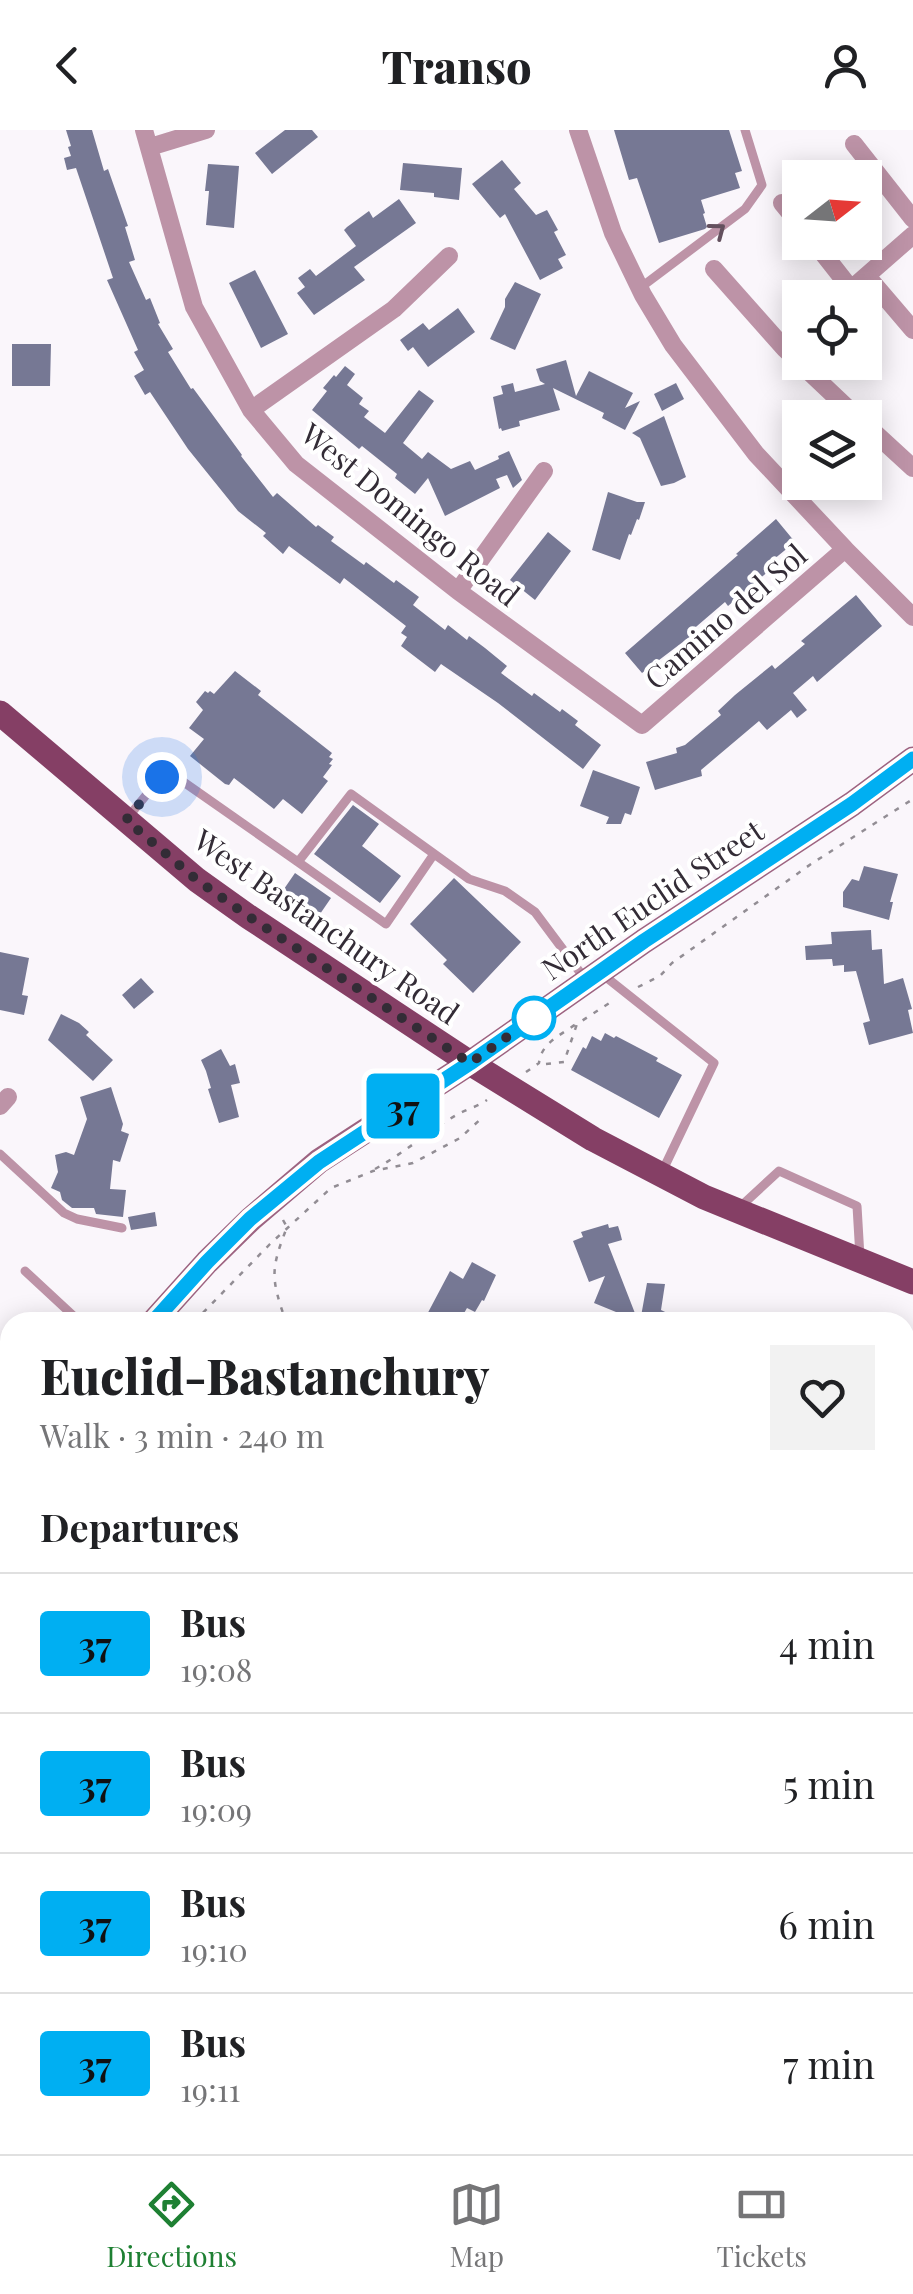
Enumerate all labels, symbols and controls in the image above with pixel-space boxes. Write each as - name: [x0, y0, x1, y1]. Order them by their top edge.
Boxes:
- text: Transo: [381, 35, 532, 95]
- icon: back: [40, 38, 95, 93]
- icon: person: [818, 38, 873, 93]
- north arrow: [782, 160, 882, 260]
- map controls: [782, 160, 882, 500]
- one-way arrow: [707, 224, 725, 241]
- button: locate: [782, 280, 882, 380]
- button: layers: [782, 400, 882, 500]
- street label: West Domingo Road: [293, 413, 529, 615]
- street label: Camino del Sol: [635, 535, 815, 697]
- your location: [137, 752, 187, 802]
- street label: North Euclid Street: [533, 810, 771, 988]
- street label: West Bastanchury Road: [186, 819, 467, 1033]
- unlabelled marker: [513, 997, 555, 1039]
- line badge: 37: [358, 1074, 448, 1138]
- text: 37: [386, 1083, 420, 1130]
- text: Euclid-Bastanchury: [40, 1343, 490, 1407]
- button: heart: [770, 1345, 875, 1450]
- text: Walk · 3 min · 240 m: [40, 1413, 324, 1456]
- text: Departures: [40, 1501, 239, 1552]
- text: Bus: [180, 1596, 246, 1647]
- text: 4 min: [779, 1618, 875, 1669]
- text: 37: [78, 1620, 112, 1667]
- text: 19:08: [180, 1647, 252, 1690]
- text: Bus: [180, 1736, 246, 1787]
- text: 5 min: [783, 1758, 875, 1809]
- text: 37: [78, 1760, 112, 1807]
- text: 19:09: [180, 1787, 252, 1830]
- text: Bus: [180, 1876, 246, 1927]
- text: 6 min: [778, 1898, 875, 1949]
- text: 37: [78, 1900, 112, 1947]
- text: 19:10: [180, 1927, 248, 1970]
- text: Bus: [180, 2016, 246, 2067]
- text: 7 min: [783, 2038, 875, 2089]
- text: 37: [78, 2040, 112, 2087]
- text: 19:11: [180, 2067, 240, 2110]
- tab: Directions: [106, 2177, 237, 2274]
- tab: Map: [449, 2177, 504, 2274]
- tab: Tickets: [716, 2177, 807, 2274]

